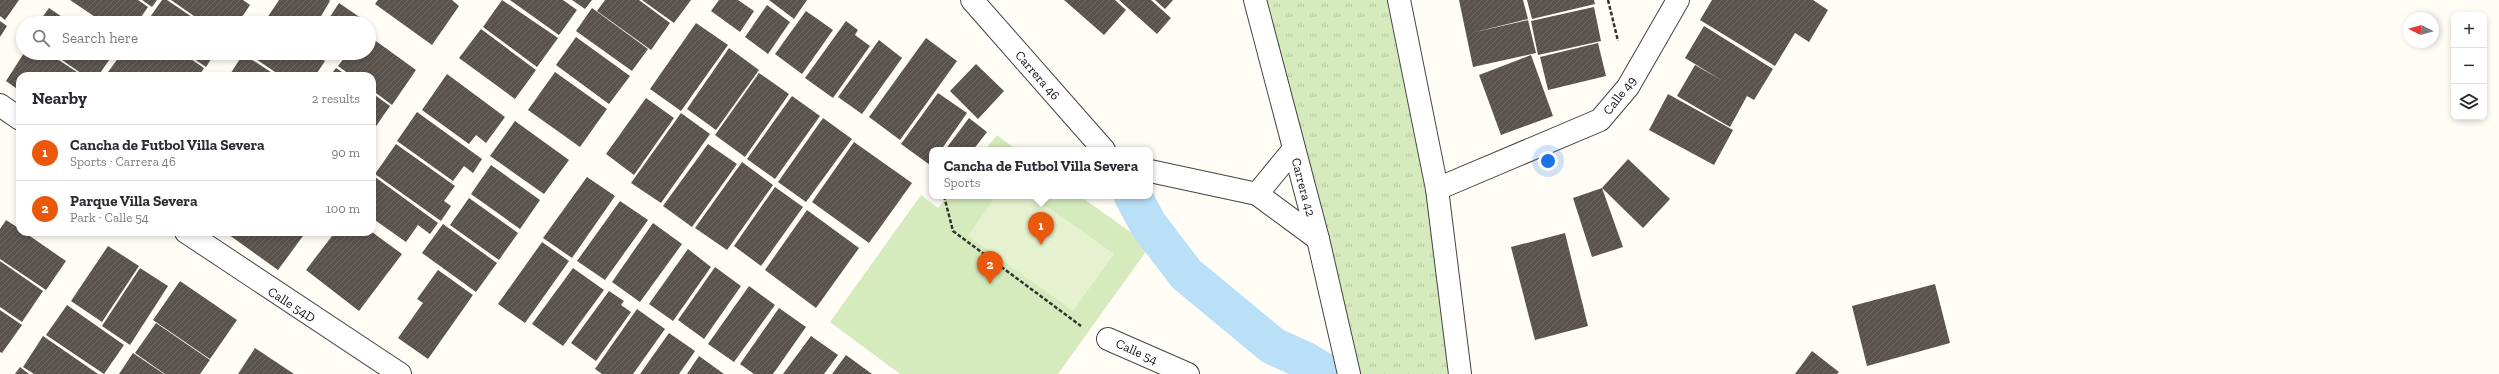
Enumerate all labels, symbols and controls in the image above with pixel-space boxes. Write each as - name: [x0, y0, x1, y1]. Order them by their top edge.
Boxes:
- north arrow: [2403, 12, 2439, 48]
- map controls: [2451, 12, 2487, 120]
- button: +: [2451, 12, 2487, 48]
- search box: [16, 16, 376, 60]
- icon: search: [30, 27, 52, 49]
- text: Search here: [62, 29, 138, 47]
- street label: Carrera 46: [1012, 48, 1063, 103]
- button: −: [2451, 48, 2487, 84]
- street label: Calle 49: [1600, 73, 1639, 117]
- button: layers: [2451, 84, 2487, 120]
- text: Nearby: [32, 88, 87, 108]
- text: 2 results: [312, 91, 360, 106]
- text: Cancha de Futbol Villa Severa: [70, 136, 265, 154]
- text: 1: [42, 145, 48, 160]
- text: 90 m: [331, 145, 360, 160]
- popup: [929, 147, 1153, 199]
- your location: [1538, 151, 1558, 171]
- text: Sports · Carrera 46: [70, 154, 176, 169]
- street label: Carrera 42: [1288, 156, 1319, 218]
- text: Cancha de Futbol Villa Severa: [944, 157, 1138, 175]
- text: Sports: [944, 175, 980, 190]
- text: Parque Villa Severa: [70, 192, 197, 210]
- text: 2: [42, 201, 48, 216]
- text: 100 m: [326, 201, 360, 216]
- text: Park · Calle 54: [70, 210, 149, 225]
- pin: 1: [1028, 212, 1054, 245]
- pin: 2: [977, 251, 1003, 284]
- street label: Calle 54D: [265, 284, 318, 325]
- street label: Calle 54: [1113, 336, 1160, 367]

